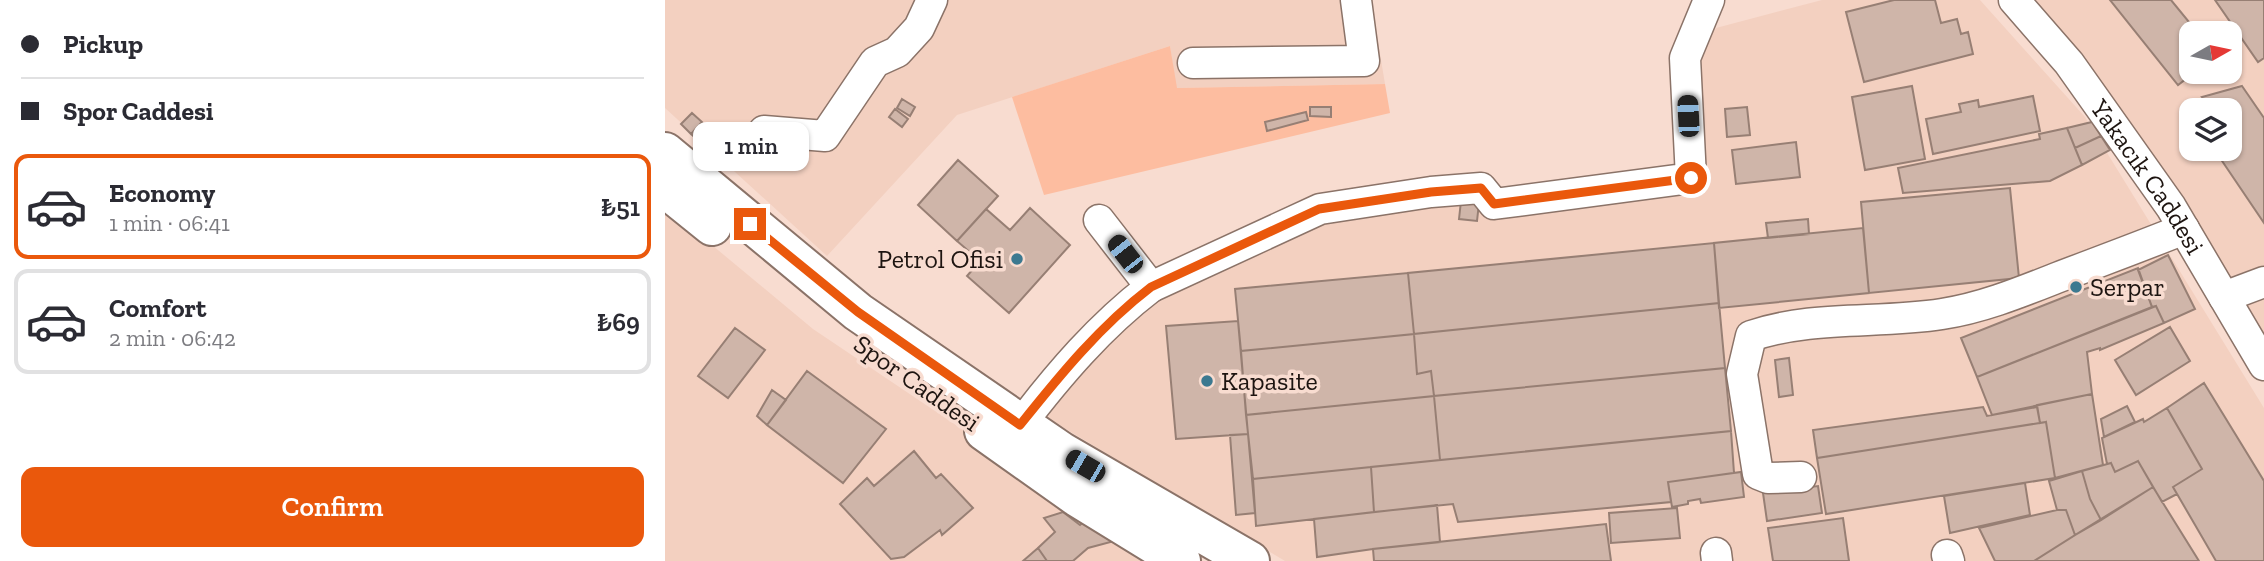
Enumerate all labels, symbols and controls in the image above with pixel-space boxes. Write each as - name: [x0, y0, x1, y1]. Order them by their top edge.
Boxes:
- north arrow: [2179, 21, 2242, 84]
- map controls: [2179, 21, 2242, 161]
- text: Pickup: [63, 28, 143, 60]
- street label: Yakacık Caddesi: [2083, 92, 2211, 260]
- car: [1677, 94, 1700, 138]
- text: Spor Caddesi: [63, 95, 214, 127]
- button: layers: [2179, 98, 2242, 161]
- callout: 1 min: [692, 122, 808, 172]
- text: 1 min: [724, 132, 778, 160]
- route start: [1675, 162, 1707, 194]
- icon: car: [25, 175, 88, 238]
- text: Economy: [109, 177, 215, 209]
- text: ₺51: [601, 191, 640, 223]
- route end: [734, 208, 766, 240]
- text: 1 min · 06:41: [109, 209, 230, 237]
- car: [1104, 231, 1147, 277]
- place label: Petrol Ofisi: [877, 243, 1003, 275]
- marker: Petrol Ofisi: [1009, 251, 1025, 267]
- place label: Serpar: [2090, 271, 2165, 303]
- marker: Serpar: [2068, 279, 2084, 295]
- icon: car: [25, 290, 88, 353]
- text: Comfort: [109, 292, 206, 324]
- text: ₺69: [597, 306, 640, 338]
- text: 2 min · 06:42: [109, 324, 236, 352]
- street label: Spor Caddesi: [848, 328, 986, 438]
- place label: Kapasite: [1221, 365, 1318, 397]
- marker: Kapasite: [1199, 373, 1215, 389]
- car: [1062, 446, 1109, 486]
- button: Confirm: [21, 467, 644, 547]

